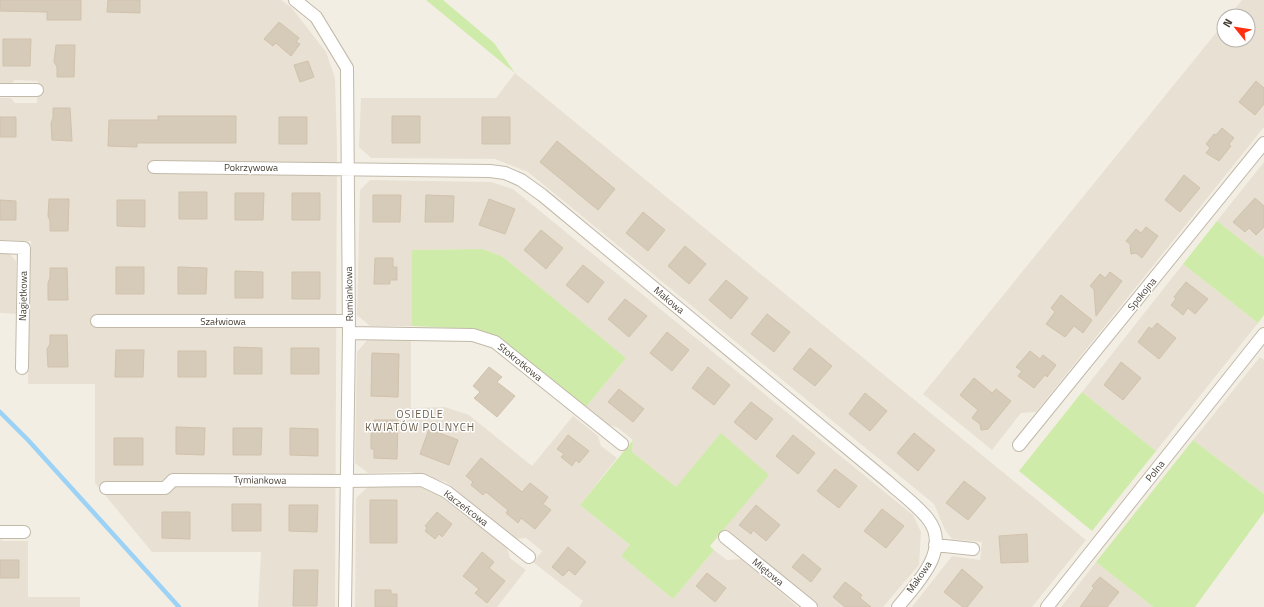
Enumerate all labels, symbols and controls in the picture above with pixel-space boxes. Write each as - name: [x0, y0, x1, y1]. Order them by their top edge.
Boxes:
- north arrow: [1216, 8, 1256, 48]
- text: N: [1219, 16, 1236, 30]
- street label: Pokrzywowa: [224, 160, 278, 175]
- street label: Rumiankowa: [341, 266, 357, 322]
- street label: Nagietkowa: [15, 271, 31, 321]
- street label: Spokojna: [1124, 274, 1160, 314]
- street label: Makowa: [650, 283, 688, 317]
- street label: Szałwiowa: [200, 314, 246, 329]
- street label: Stokrotkowa: [494, 339, 546, 385]
- district label: OSIEDLE KWIATÓW POLNYCH: [365, 406, 475, 435]
- street label: Polna: [1142, 457, 1168, 485]
- street label: Tymiankowa: [233, 472, 287, 488]
- street label: Kaczeńcowa: [441, 486, 491, 530]
- street label: Miętowa: [749, 555, 787, 589]
- street label: Makowa: [903, 558, 935, 596]

